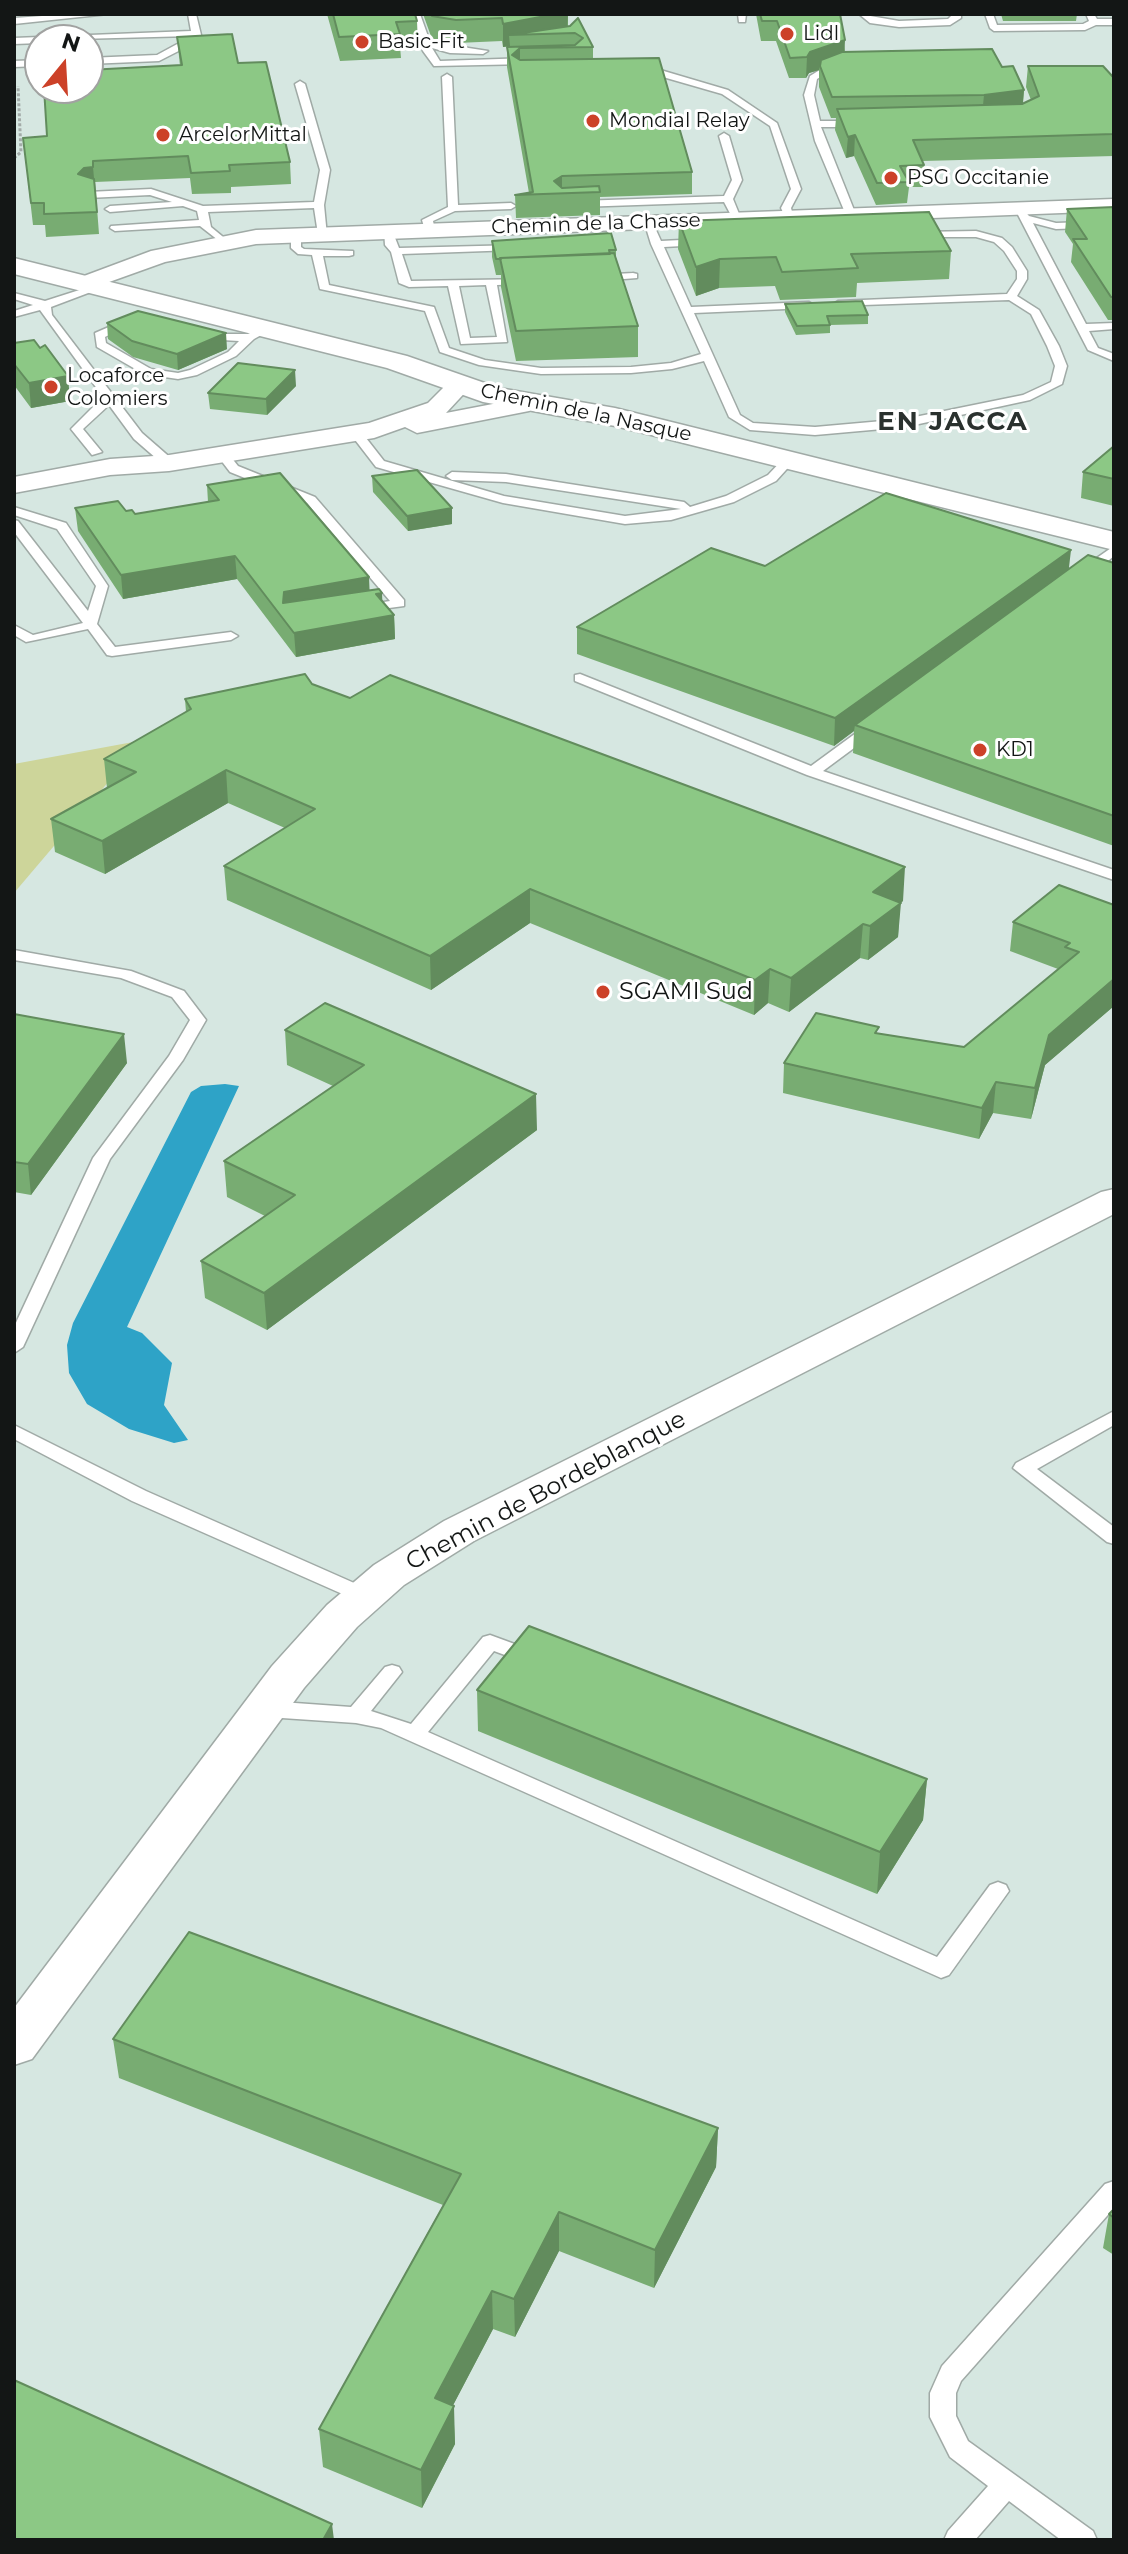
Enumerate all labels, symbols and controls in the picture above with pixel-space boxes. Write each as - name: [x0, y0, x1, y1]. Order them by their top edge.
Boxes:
- place label: Lidl: [803, 22, 839, 46]
- north arrow: [24, 24, 104, 104]
- marker: Lidl: [778, 25, 796, 43]
- text: N: [58, 27, 84, 58]
- place label: Basic-Fit: [378, 30, 465, 54]
- marker: Basic-Fit: [353, 33, 371, 51]
- place label: Mondial Relay: [609, 109, 750, 133]
- marker: Mondial Relay: [584, 112, 602, 130]
- place label: ArcelorMittal: [179, 123, 307, 147]
- marker: ArcelorMittal: [154, 126, 172, 144]
- place label: PSG Occitanie: [907, 166, 1049, 190]
- marker: PSG Occitanie: [882, 169, 900, 187]
- street label: Chemin de la Chasse: [491, 208, 701, 240]
- place label: Locaforce Colomiers: [67, 364, 168, 411]
- marker: Locaforce Colomiers: [42, 378, 60, 396]
- street label: Chemin de la Nasque: [478, 379, 694, 447]
- district label: EN JACCA: [877, 406, 1029, 438]
- place label: KD1: [996, 738, 1034, 762]
- marker: KD1: [971, 741, 989, 759]
- place label: SGAMI Sud: [619, 978, 753, 1006]
- marker: SGAMI Sud: [594, 983, 612, 1001]
- street label: Chemin de Bordeblanque: [401, 1405, 691, 1577]

